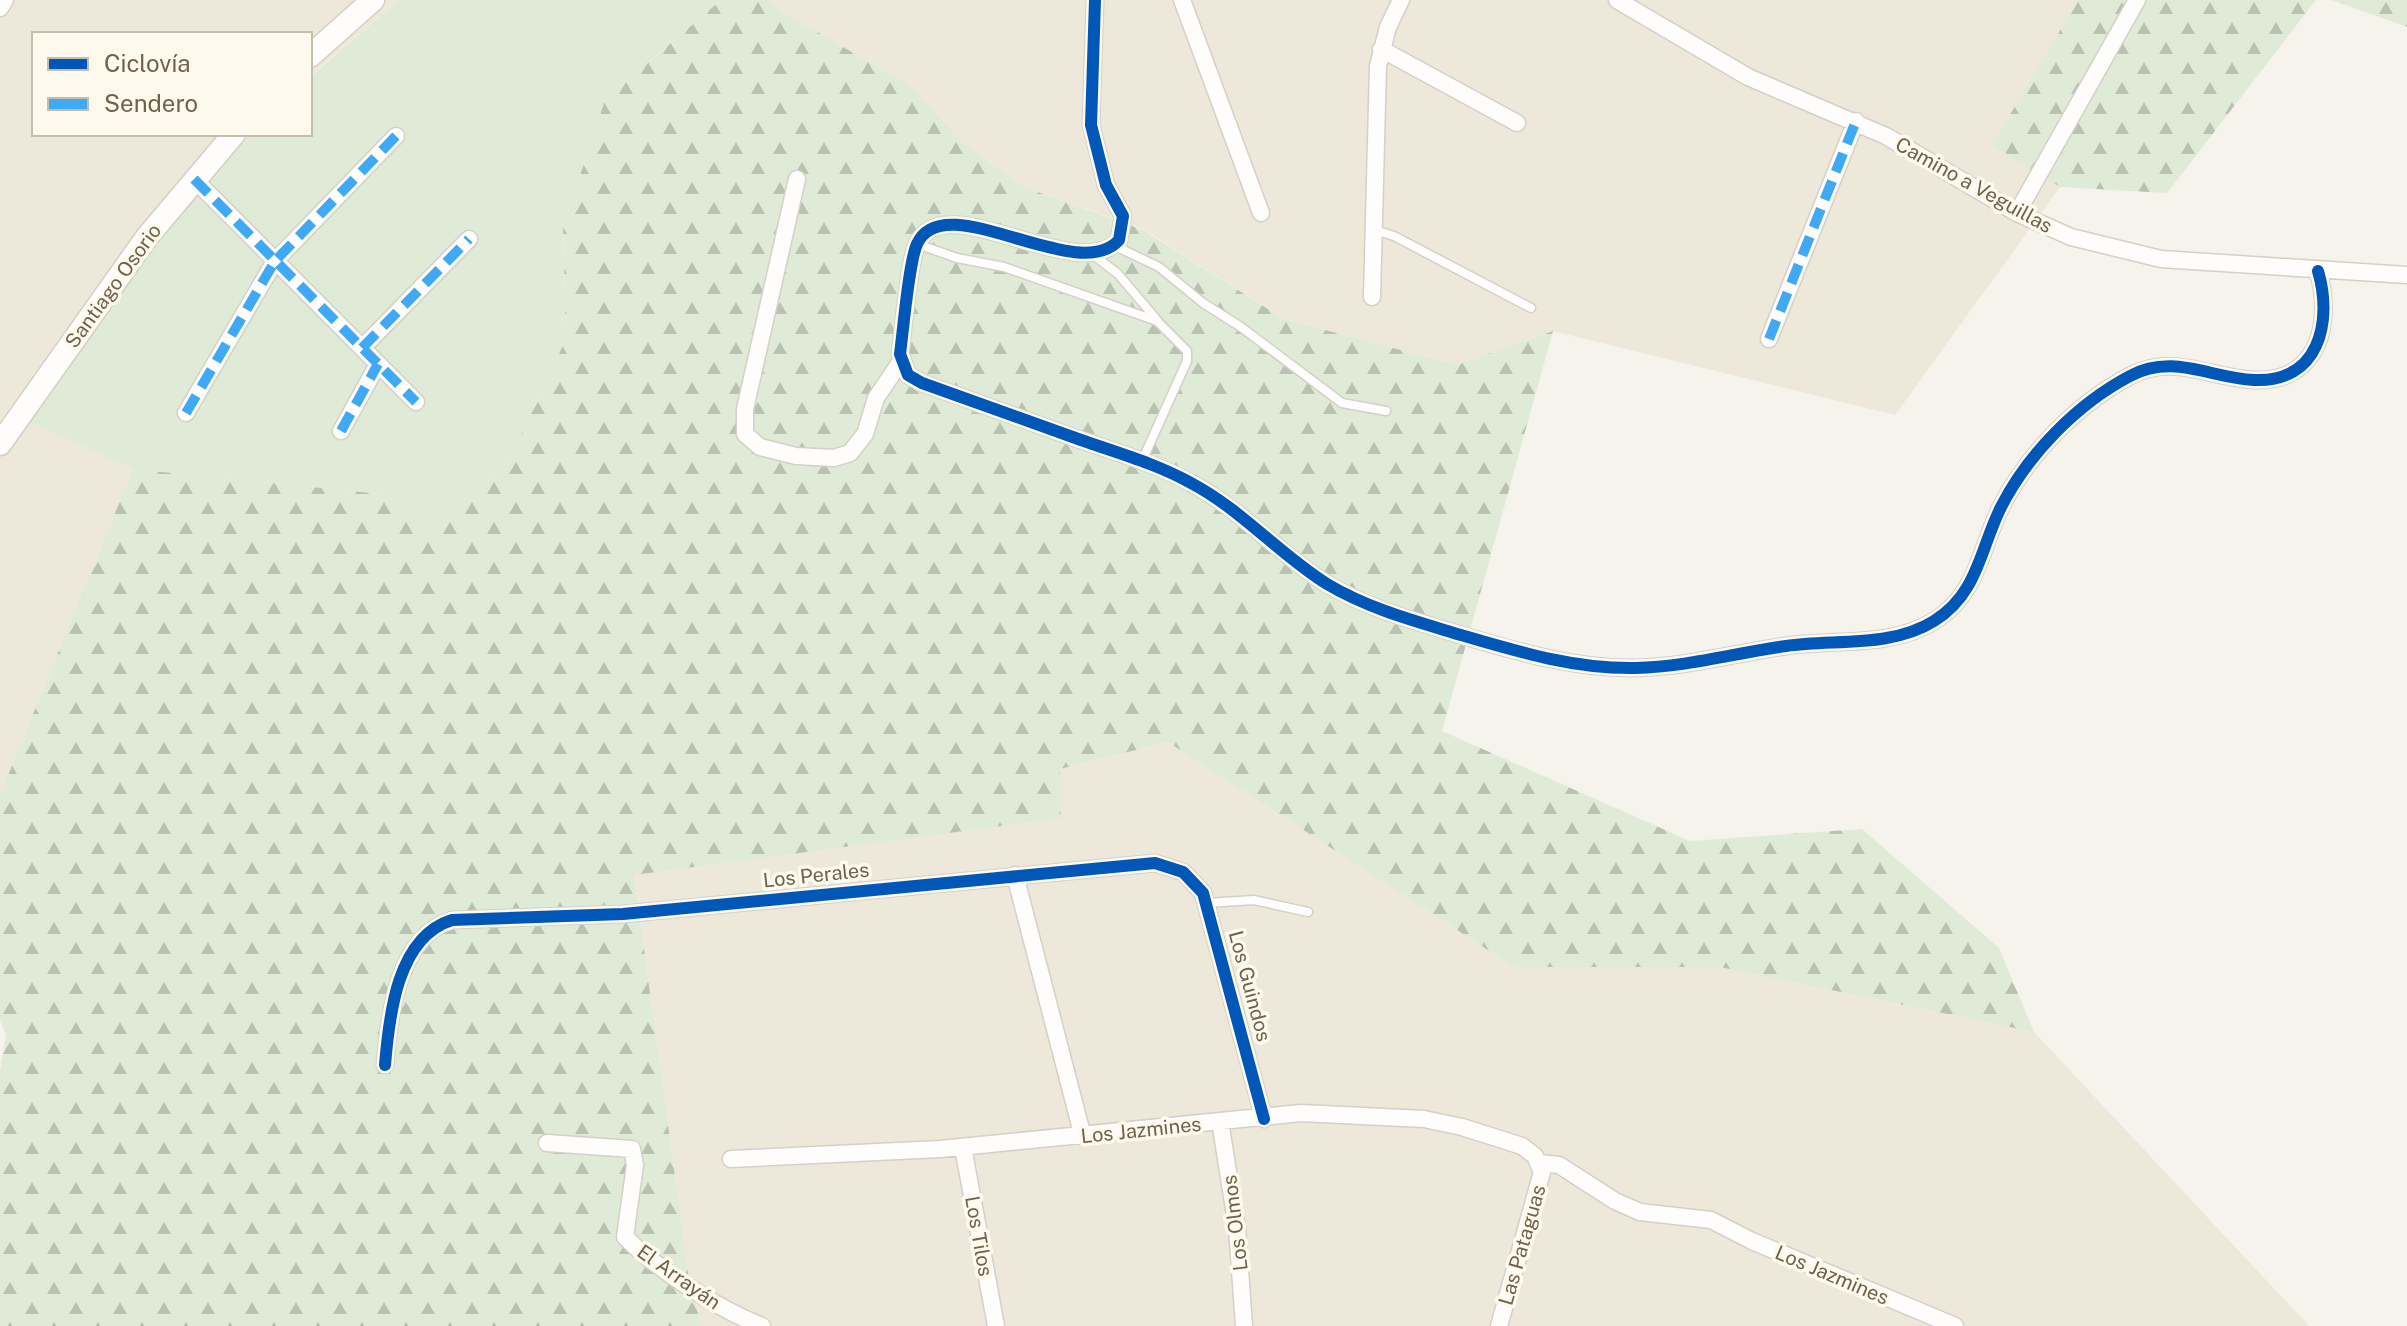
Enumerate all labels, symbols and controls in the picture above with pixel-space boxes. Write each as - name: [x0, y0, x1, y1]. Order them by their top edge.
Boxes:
- legend: [32, 32, 312, 136]
- text: Ciclovía: [104, 49, 191, 77]
- text: Sendero: [104, 89, 198, 117]
- street label: Camino a Veguillas: [1891, 132, 2057, 238]
- street label: Santiago Osorio: [60, 219, 166, 353]
- street label: Los Perales: [762, 857, 870, 893]
- street label: Los Guindos: [1224, 928, 1276, 1044]
- street label: Los Jazmines: [1080, 1112, 1202, 1148]
- street label: Los Olmos: [1217, 1174, 1253, 1272]
- street label: Las Pataguas: [1493, 1182, 1551, 1308]
- street label: Los Tilos: [960, 1194, 998, 1278]
- street label: El Arrayán: [633, 1240, 725, 1314]
- street label: Los Jazmines: [1772, 1240, 1892, 1310]

